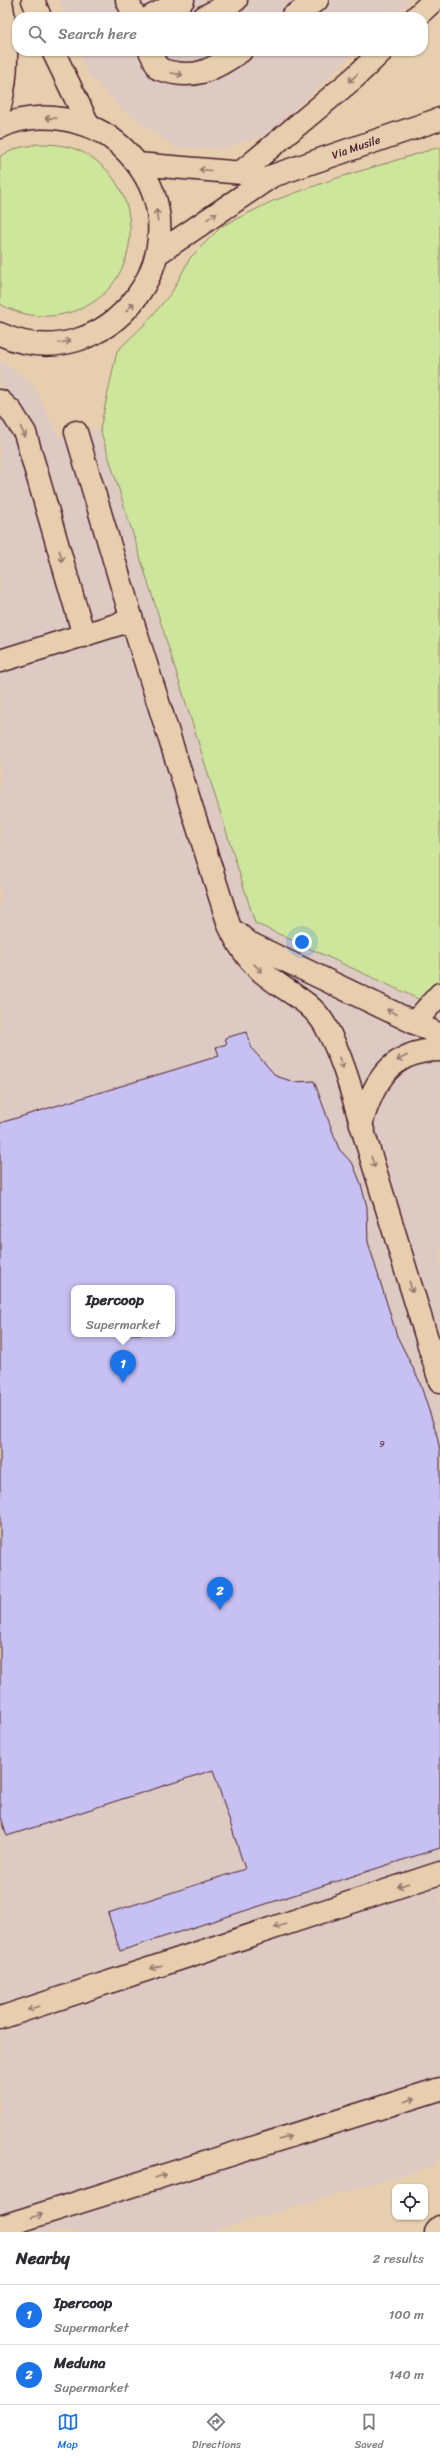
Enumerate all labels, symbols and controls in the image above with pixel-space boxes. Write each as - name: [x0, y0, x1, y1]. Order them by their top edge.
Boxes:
- search box: [12, 12, 428, 56]
- text: Search here: [58, 21, 137, 47]
- icon: search: [26, 23, 48, 45]
- one-way arrow: [170, 70, 183, 78]
- one-way arrow: [349, 73, 359, 82]
- one-way arrow: [45, 114, 58, 122]
- street label: Via Musile: [329, 130, 383, 165]
- one-way arrow: [199, 166, 212, 173]
- one-way arrow: [154, 209, 161, 222]
- one-way arrow: [206, 212, 217, 220]
- one-way arrow: [125, 302, 134, 312]
- one-way arrow: [58, 338, 71, 346]
- one-way arrow: [20, 426, 27, 438]
- one-way arrow: [58, 549, 65, 562]
- your location: [292, 932, 312, 952]
- one-way arrow: [253, 963, 263, 973]
- one-way arrow: [387, 1008, 399, 1015]
- one-way arrow: [397, 1055, 409, 1062]
- one-way arrow: [338, 1056, 345, 1069]
- one-way arrow: [370, 1156, 377, 1169]
- one-way arrow: [408, 1280, 415, 1293]
- popup: [71, 1285, 175, 1337]
- text: Ipercoop: [86, 1287, 144, 1313]
- text: Supermarket: [86, 1313, 160, 1336]
- pin: 1: [110, 1350, 136, 1383]
- house number: 9: [379, 1436, 385, 1452]
- pin: 2: [207, 1577, 233, 1610]
- one-way arrow: [397, 1882, 410, 1889]
- one-way arrow: [273, 1923, 286, 1930]
- one-way arrow: [150, 1964, 163, 1971]
- one-way arrow: [27, 2004, 39, 2012]
- one-way arrow: [403, 2096, 416, 2103]
- one-way arrow: [278, 2134, 291, 2141]
- one-way arrow: [154, 2172, 167, 2179]
- map controls: [392, 2184, 428, 2220]
- button: locate: [392, 2184, 428, 2220]
- one-way arrow: [31, 2212, 44, 2219]
- text: Nearby: [16, 2243, 70, 2273]
- text: 2 results: [373, 2247, 424, 2270]
- text: Ipercoop: [54, 2290, 112, 2316]
- text: 1: [26, 2303, 32, 2326]
- text: 100 m: [389, 2303, 424, 2326]
- text: Supermarket: [54, 2316, 129, 2339]
- text: Meduna: [54, 2350, 106, 2376]
- text: 2: [25, 2363, 33, 2386]
- text: 140 m: [389, 2363, 424, 2386]
- text: Supermarket: [54, 2376, 129, 2399]
- tab: Map: [57, 2411, 79, 2454]
- tab: Directions: [192, 2411, 241, 2454]
- tab: Saved: [354, 2411, 383, 2454]

